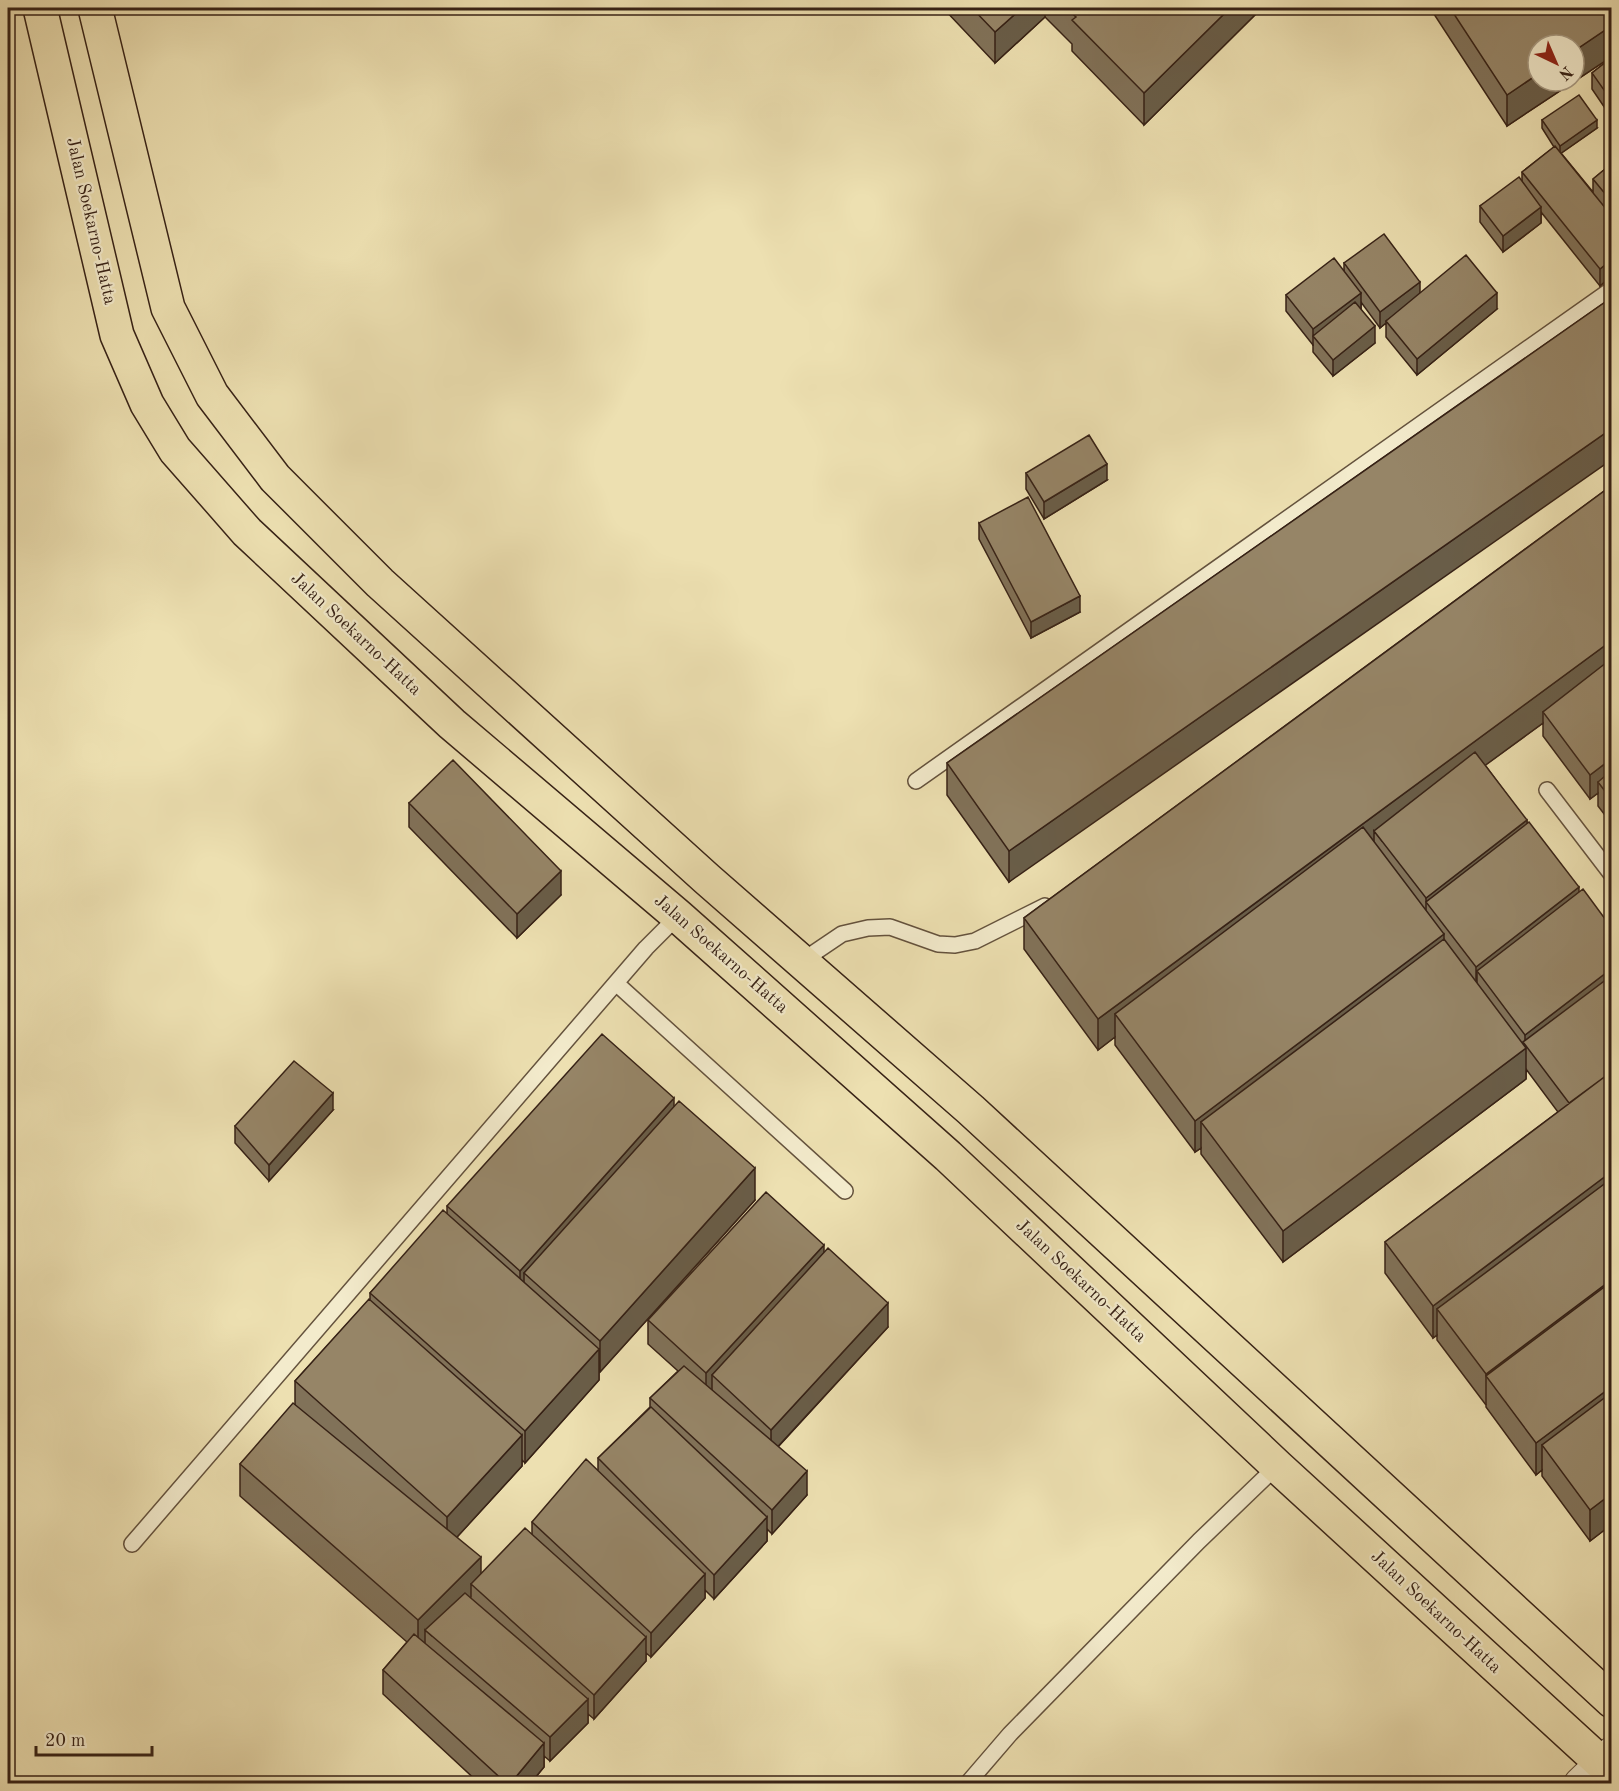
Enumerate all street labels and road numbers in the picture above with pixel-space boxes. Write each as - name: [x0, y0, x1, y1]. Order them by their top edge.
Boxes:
- street label: Jalan Soekarno-Hatta: [63, 136, 119, 306]
- street label: Jalan Soekarno-Hatta: [287, 569, 425, 699]
- street label: Jalan Soekarno-Hatta: [651, 891, 792, 1017]
- street label: Jalan Soekarno-Hatta: [1012, 1216, 1150, 1346]
- street label: Jalan Soekarno-Hatta: [1367, 1547, 1505, 1677]

